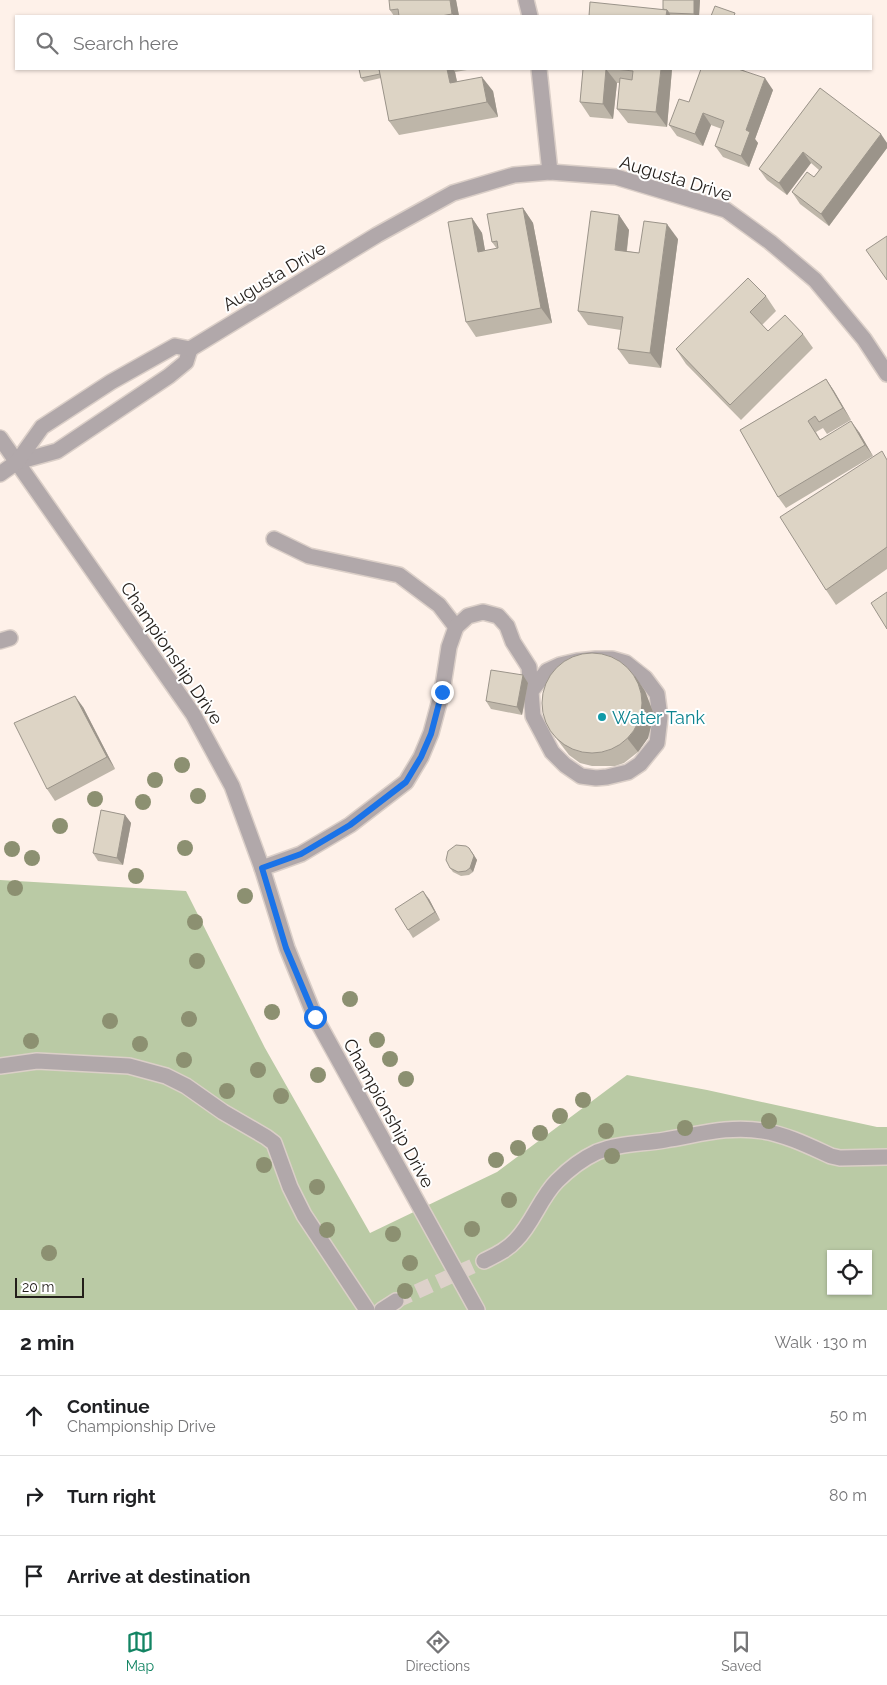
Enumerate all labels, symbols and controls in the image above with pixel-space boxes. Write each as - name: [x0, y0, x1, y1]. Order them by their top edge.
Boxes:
- search box: [15, 15, 872, 70]
- icon: search: [33, 29, 61, 57]
- text: Search here: [73, 32, 179, 54]
- street label: Augusta Drive: [617, 151, 735, 205]
- street label: Augusta Drive: [219, 237, 330, 315]
- street label: Championship Drive: [117, 578, 228, 729]
- route end: [431, 681, 454, 704]
- place label: Water Tank: [612, 707, 705, 728]
- marker: Water Tank: [596, 711, 608, 723]
- route start: [304, 1006, 327, 1029]
- street label: Championship Drive: [339, 1035, 439, 1192]
- map controls: [827, 1250, 872, 1295]
- button: locate: [827, 1250, 872, 1295]
- scale bar: [15, 1275, 84, 1298]
- text: 20 m: [22, 1279, 54, 1295]
- text: 2 min: [20, 1330, 74, 1355]
- text: Walk · 130 m: [774, 1333, 867, 1352]
- text: Continue: [67, 1395, 150, 1417]
- icon: ahead: [20, 1402, 48, 1430]
- text: 50 m: [830, 1406, 867, 1425]
- text: Championship Drive: [67, 1417, 216, 1436]
- icon: right: [20, 1482, 48, 1510]
- text: Turn right: [67, 1485, 156, 1507]
- text: 80 m: [829, 1486, 867, 1505]
- icon: arrive: [20, 1562, 48, 1590]
- text: Arrive at destination: [67, 1565, 251, 1587]
- tab: Map: [126, 1628, 154, 1674]
- tab: Directions: [405, 1628, 470, 1674]
- tab: Saved: [721, 1628, 761, 1674]

